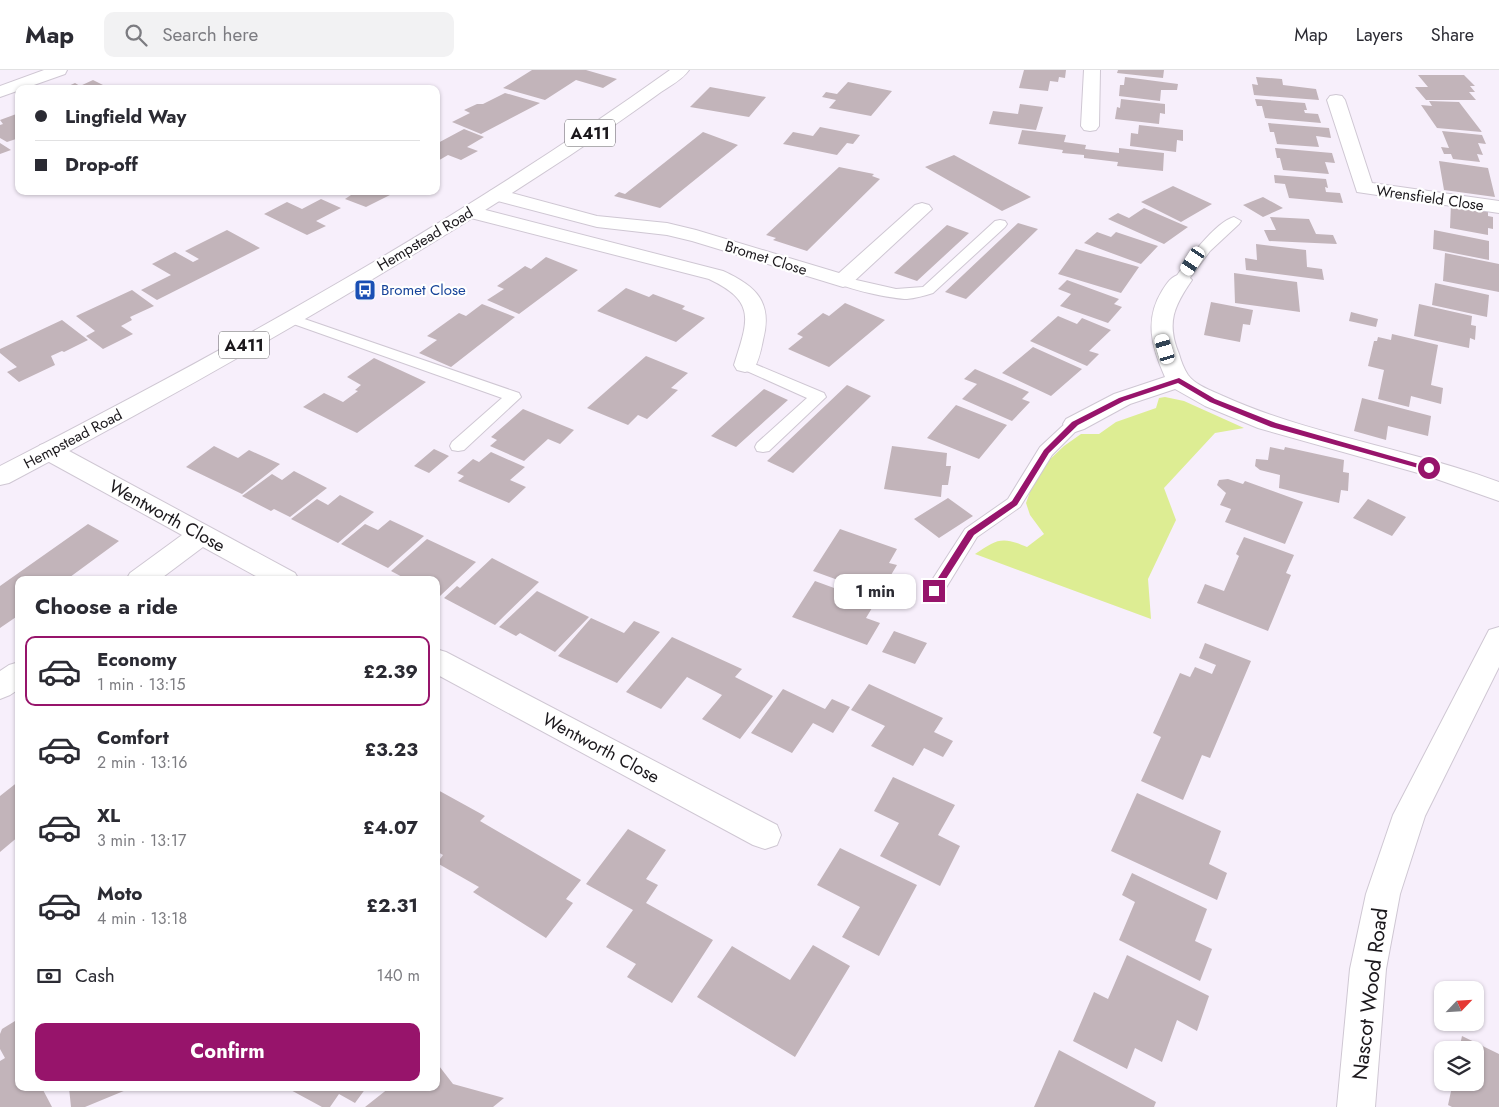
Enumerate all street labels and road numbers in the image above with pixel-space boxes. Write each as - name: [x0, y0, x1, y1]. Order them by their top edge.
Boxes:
- road number: A411: [565, 119, 615, 146]
- street label: Wrensfield Close: [1375, 180, 1486, 216]
- street label: Hempstead Road: [373, 202, 477, 276]
- street label: Bromet Close: [722, 235, 810, 281]
- road number: A411: [219, 332, 269, 358]
- street label: Hempstead Road: [20, 404, 126, 474]
- street label: Wentworth Close: [104, 473, 230, 559]
- street label: Wentworth Close: [538, 706, 664, 790]
- street label: Nascot Wood Road: [1345, 906, 1395, 1082]

